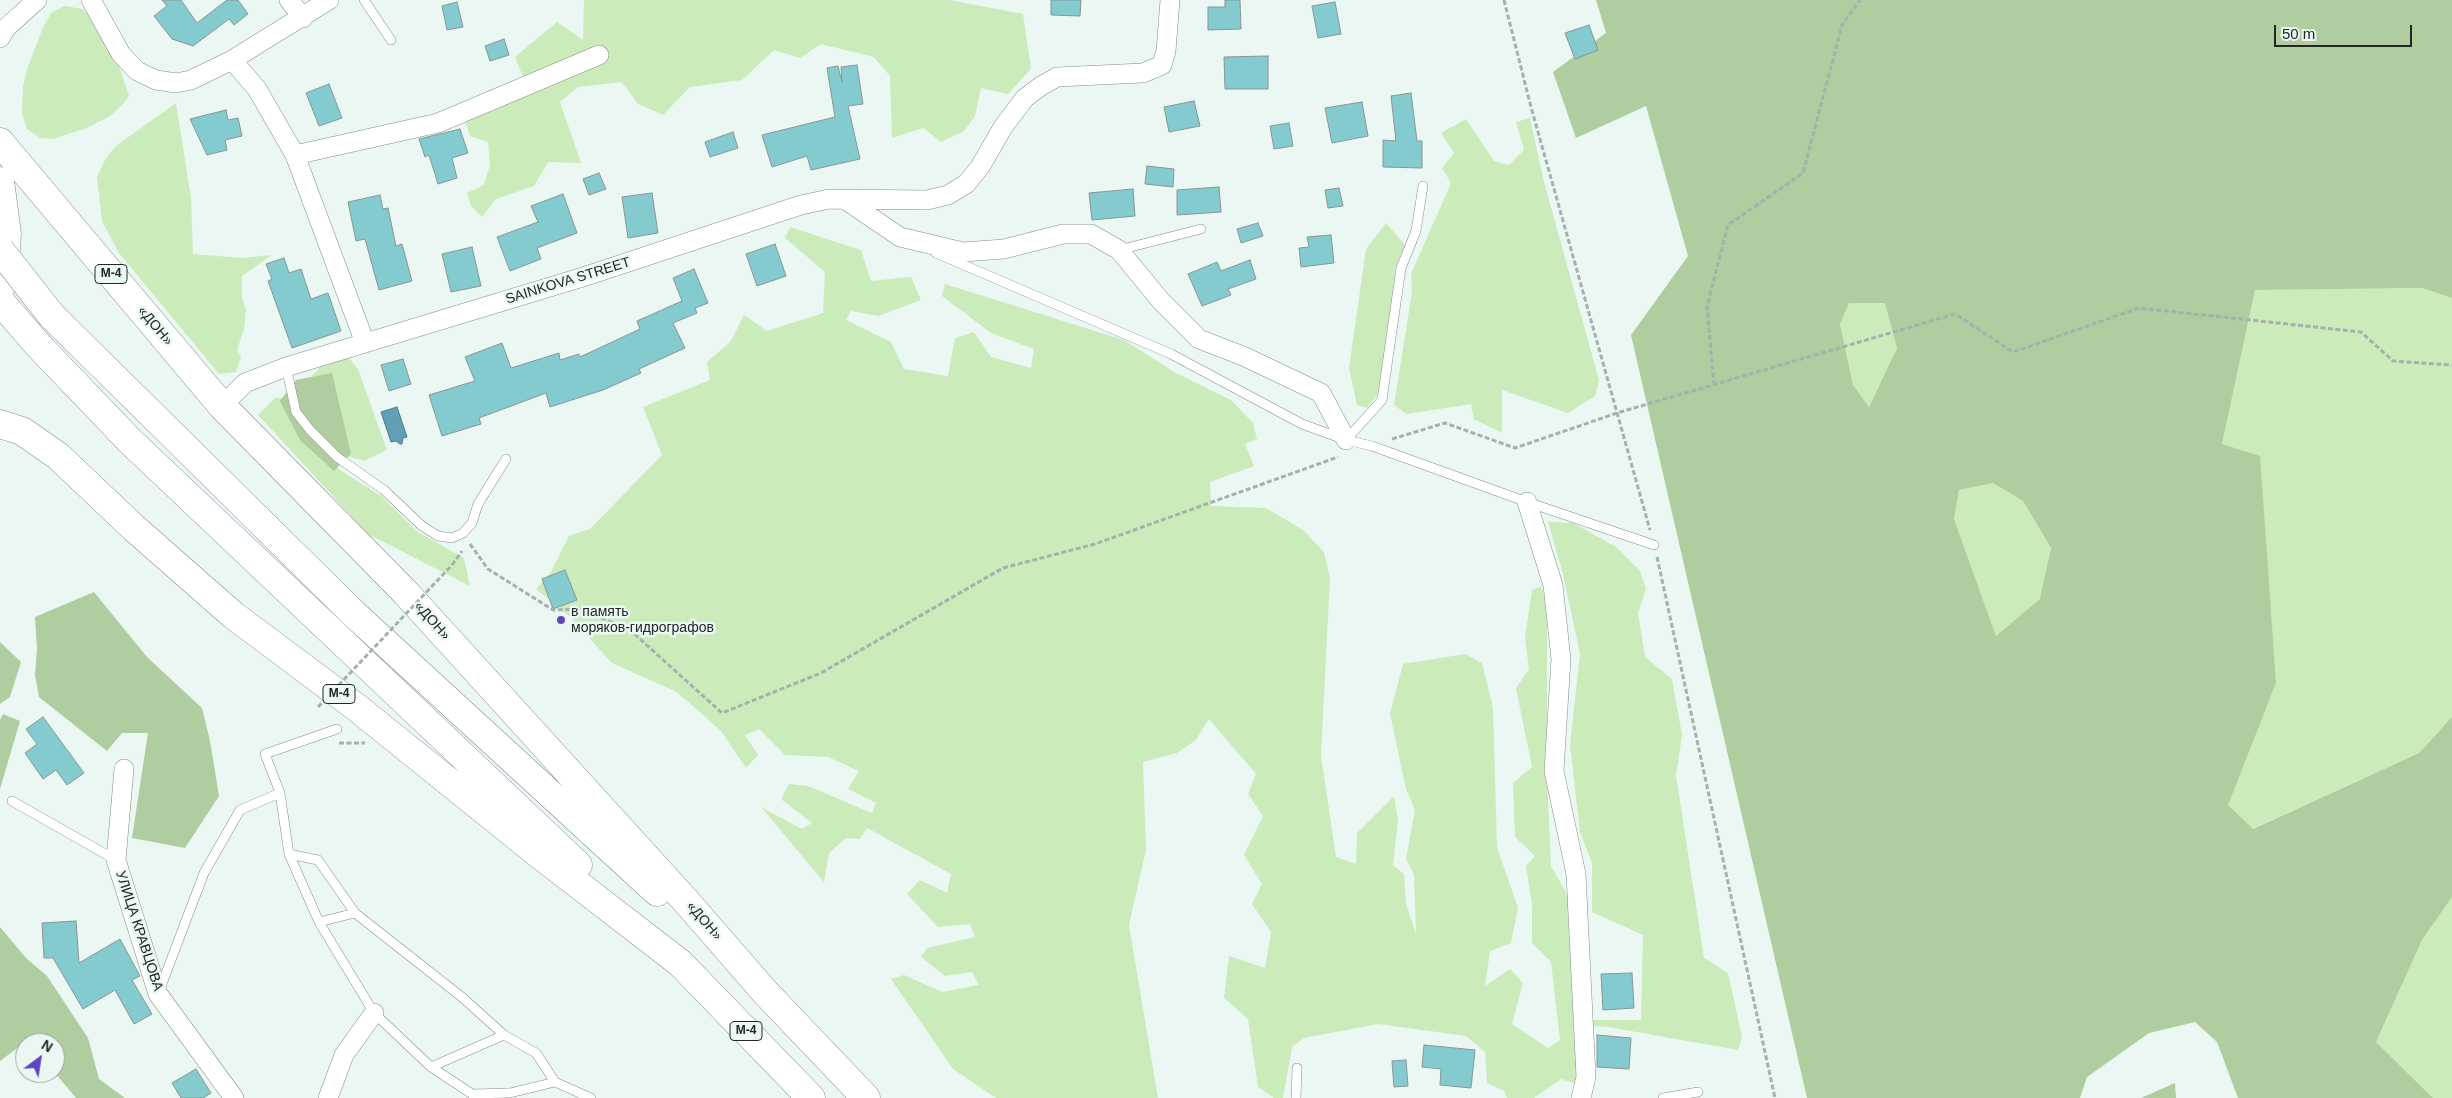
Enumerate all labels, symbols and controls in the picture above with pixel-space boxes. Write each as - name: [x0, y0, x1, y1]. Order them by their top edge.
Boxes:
- scale bar: [2277, 15, 2414, 47]
- text: 50 m: [2282, 25, 2315, 42]
- street label: SAINKOVA STREET: [504, 254, 632, 308]
- road number: М-4: [95, 264, 127, 284]
- street label: «ДОН»: [134, 303, 176, 349]
- street label: «ДОН»: [410, 598, 454, 644]
- place label: в память моряков-гидрографов: [571, 604, 714, 636]
- marker: в память моряков-гидрографов: [555, 614, 567, 626]
- road number: М-4: [323, 684, 355, 704]
- street label: УЛИЦА КРАВЦОВА: [112, 869, 166, 993]
- street label: «ДОН»: [683, 898, 725, 944]
- road number: М-4: [730, 1021, 762, 1040]
- north arrow: [15, 1033, 65, 1083]
- text: N: [39, 1037, 56, 1055]

